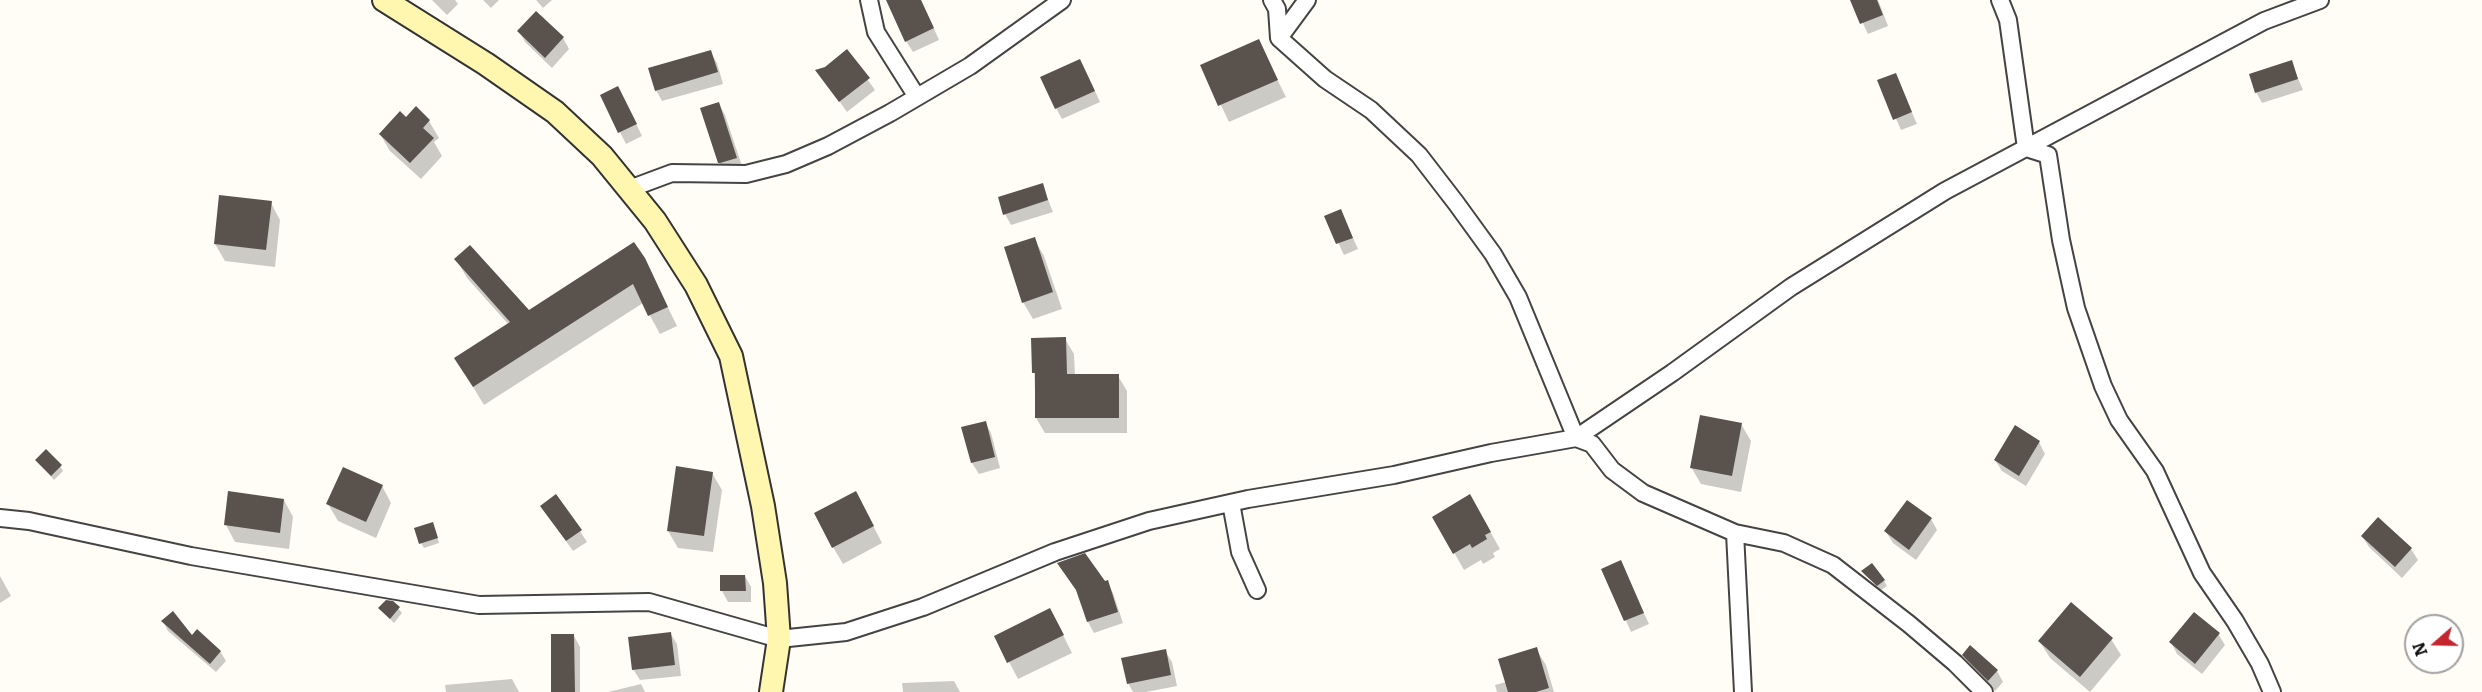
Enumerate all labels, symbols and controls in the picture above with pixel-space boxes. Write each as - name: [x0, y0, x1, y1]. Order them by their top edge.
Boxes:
- north arrow: [2404, 614, 2464, 674]
- text: N: [2405, 639, 2433, 660]

